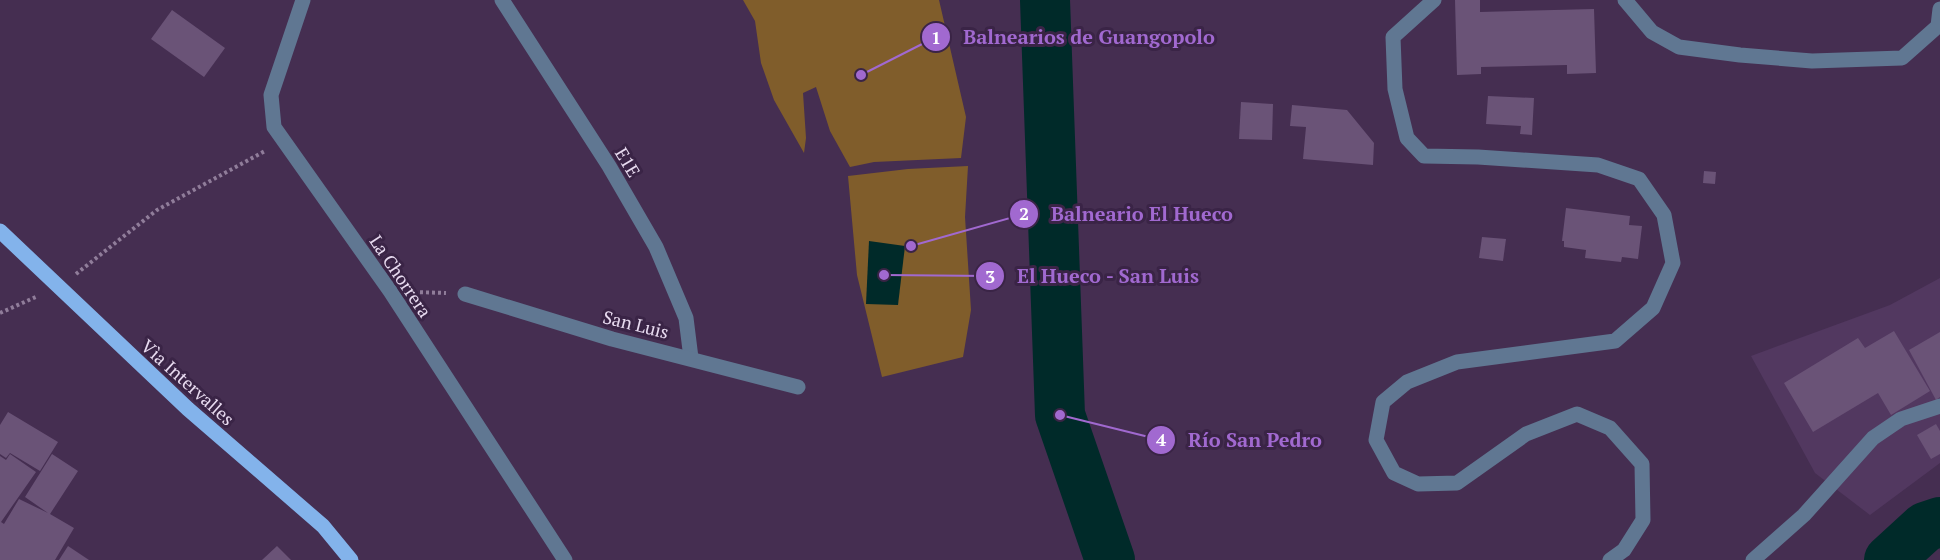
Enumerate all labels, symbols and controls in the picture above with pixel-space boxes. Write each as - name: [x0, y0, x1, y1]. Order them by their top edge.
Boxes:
- callout: Balnearios de Guangopolo: [921, 18, 1227, 56]
- text: Balnearios de Guangopolo: [963, 23, 1215, 50]
- text: 1: [931, 25, 941, 49]
- street label: E1E: [610, 143, 646, 181]
- callout: Balneario El Hueco: [1009, 195, 1245, 233]
- text: Balneario El Hueco: [1051, 200, 1233, 227]
- text: 2: [1019, 201, 1029, 225]
- street label: La Chorrera: [365, 230, 437, 322]
- callout: El Hueco - San Luis: [975, 257, 1212, 295]
- text: El Hueco - San Luis: [1017, 262, 1199, 289]
- text: 3: [985, 264, 995, 288]
- street label: San Luis: [600, 304, 672, 344]
- street label: Vìa Intervalles: [136, 334, 240, 430]
- callout: Río San Pedro: [1146, 421, 1334, 459]
- text: Río San Pedro: [1188, 426, 1322, 453]
- text: 4: [1156, 427, 1167, 451]

